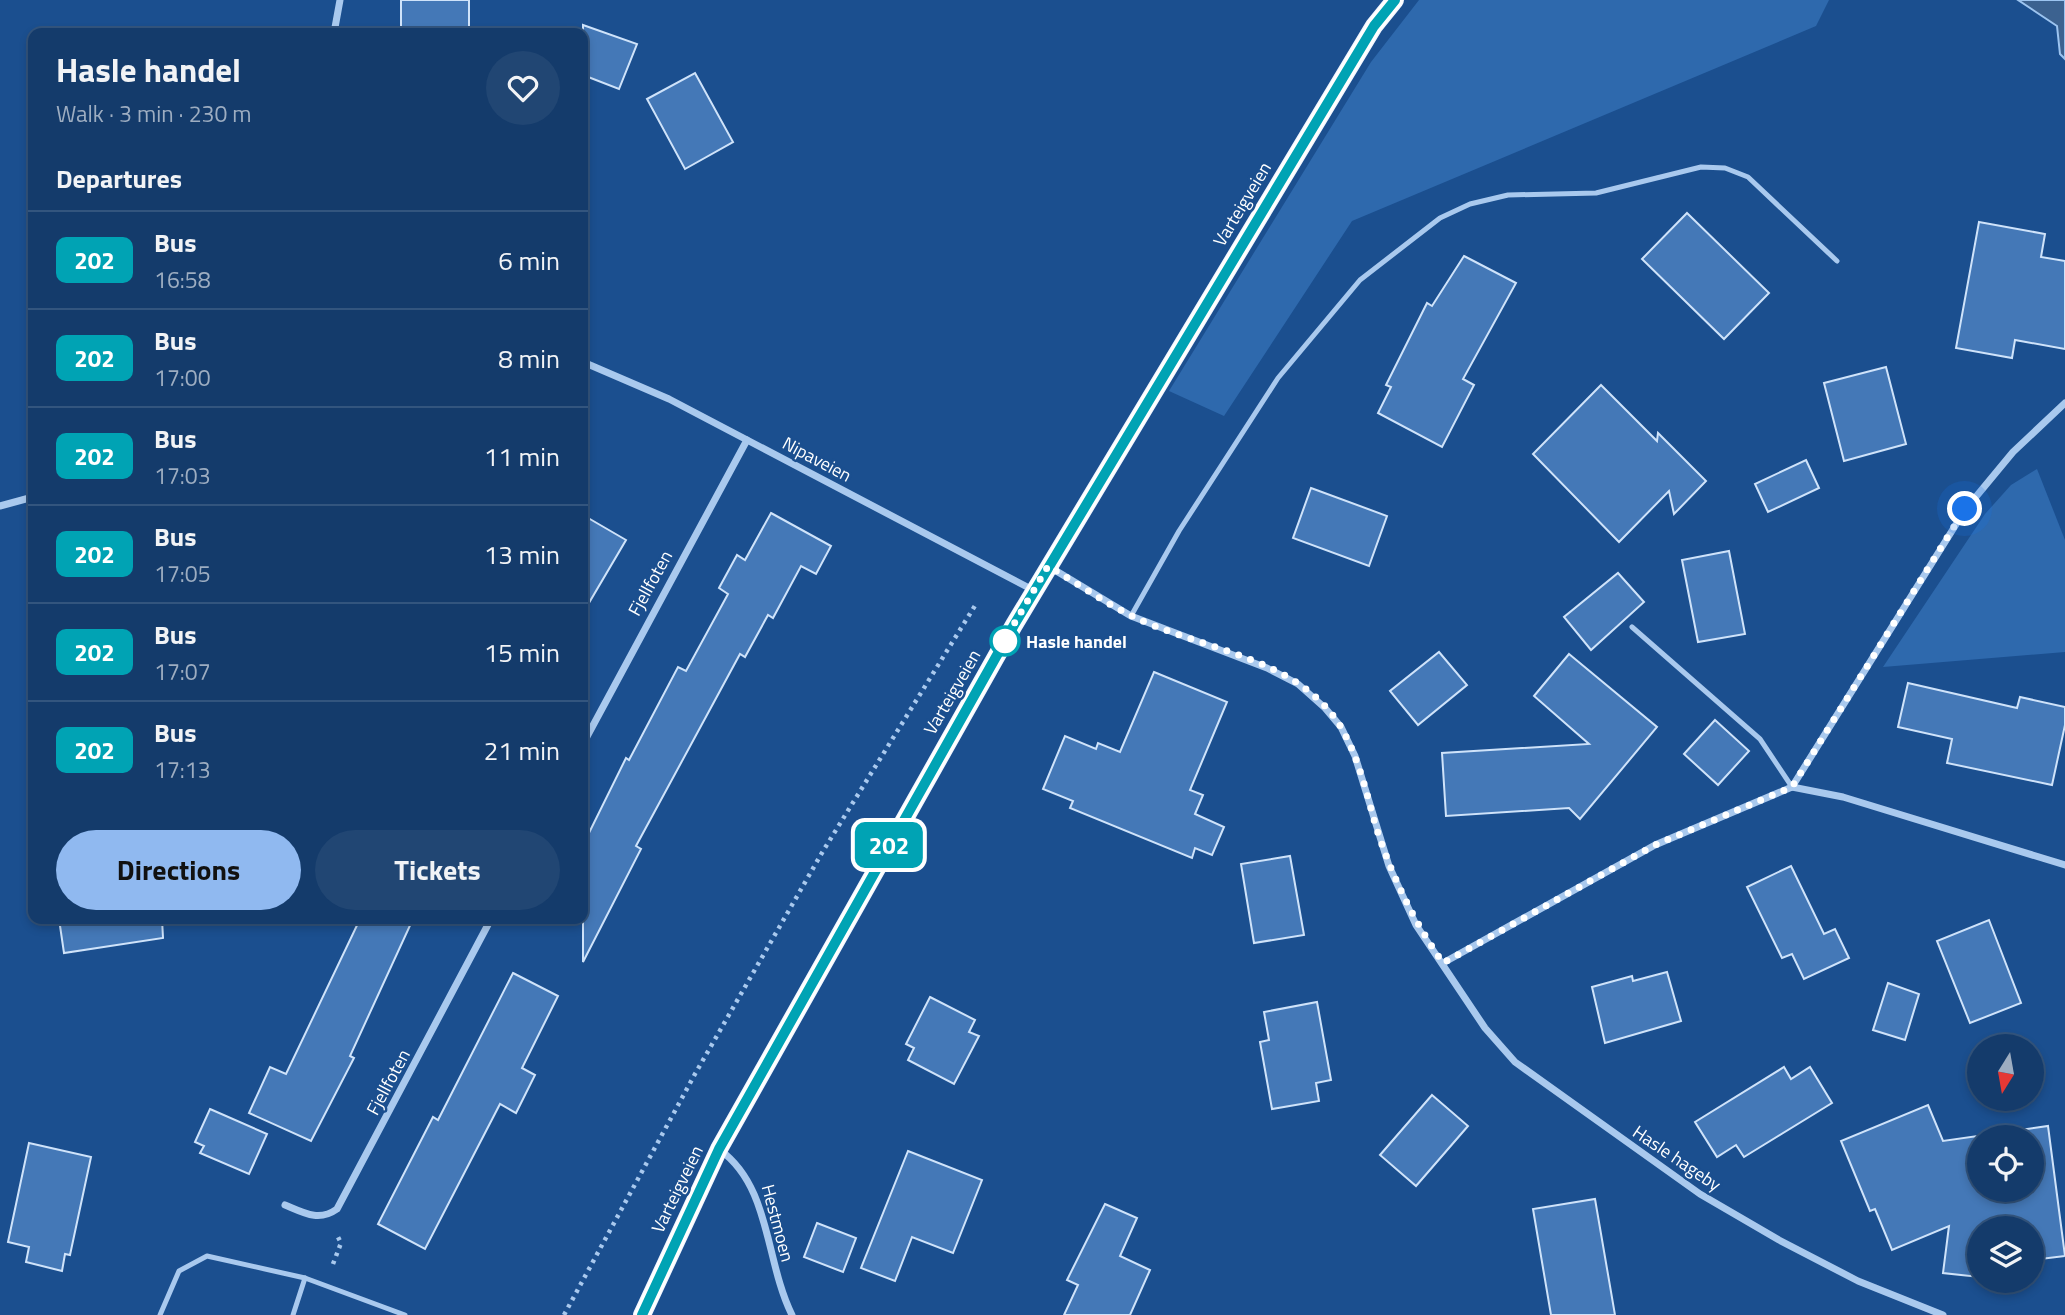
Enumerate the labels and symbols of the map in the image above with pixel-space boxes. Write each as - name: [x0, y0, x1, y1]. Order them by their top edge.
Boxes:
- street label: Varteigveien: [1206, 157, 1278, 251]
- street label: Nipaveien: [778, 430, 856, 488]
- your location: [1947, 491, 1982, 526]
- street label: Fjellfoten: [621, 545, 679, 621]
- marker: Hasle handel: [990, 626, 1020, 656]
- place label: Hasle handel: [1026, 628, 1127, 655]
- street label: Varteigveien: [917, 644, 987, 740]
- line badge: 202: [849, 822, 929, 868]
- north arrow: [1967, 1034, 2044, 1111]
- street label: Fjellfoten: [359, 1044, 417, 1120]
- street label: Hasle hageby: [1627, 1118, 1727, 1198]
- street label: Varteigveien: [644, 1141, 710, 1237]
- street label: Hestmoen: [755, 1181, 801, 1265]

